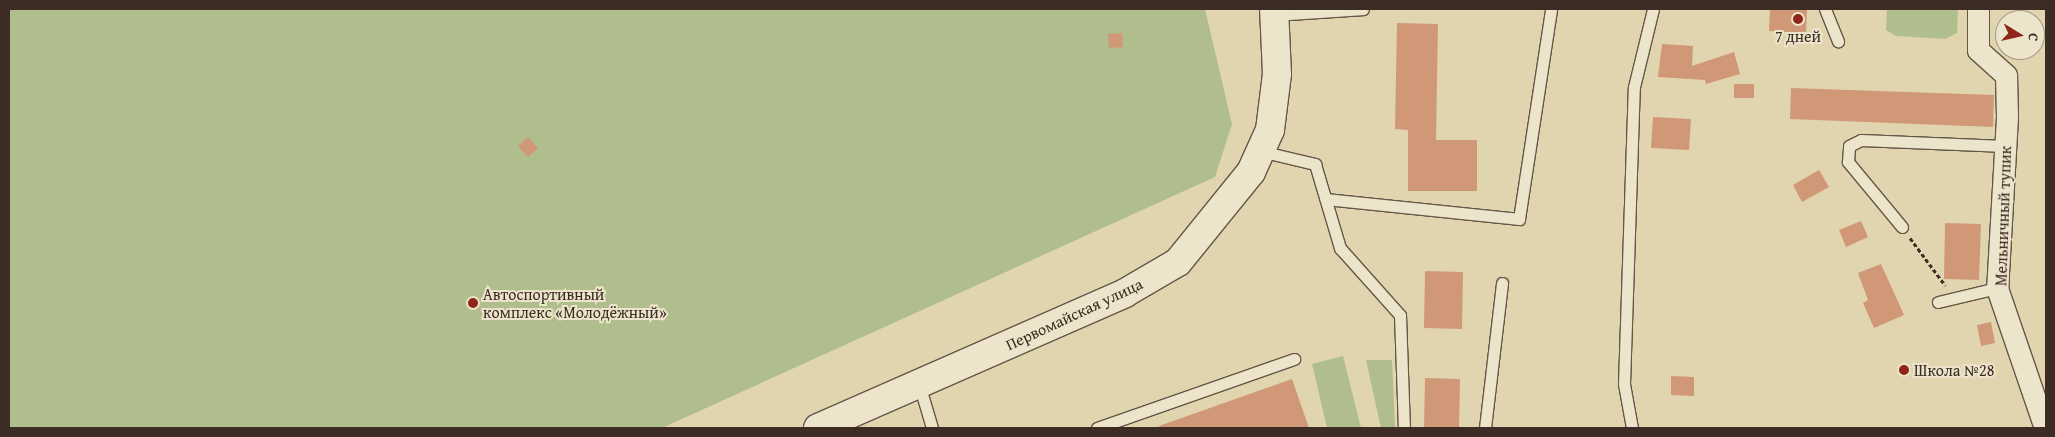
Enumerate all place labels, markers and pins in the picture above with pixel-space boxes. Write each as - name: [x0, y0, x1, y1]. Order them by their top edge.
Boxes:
- marker: 7 дней: [1792, 13, 1804, 25]
- place label: 7 дней: [1775, 26, 1821, 46]
- place label: Автоспортивный комплекс «Молодёжный»: [483, 284, 667, 322]
- marker: Автоспортивный комплекс «Молодёжный»: [467, 297, 479, 309]
- place label: Школа №28: [1914, 360, 1994, 380]
- marker: Школа №28: [1898, 364, 1910, 376]

